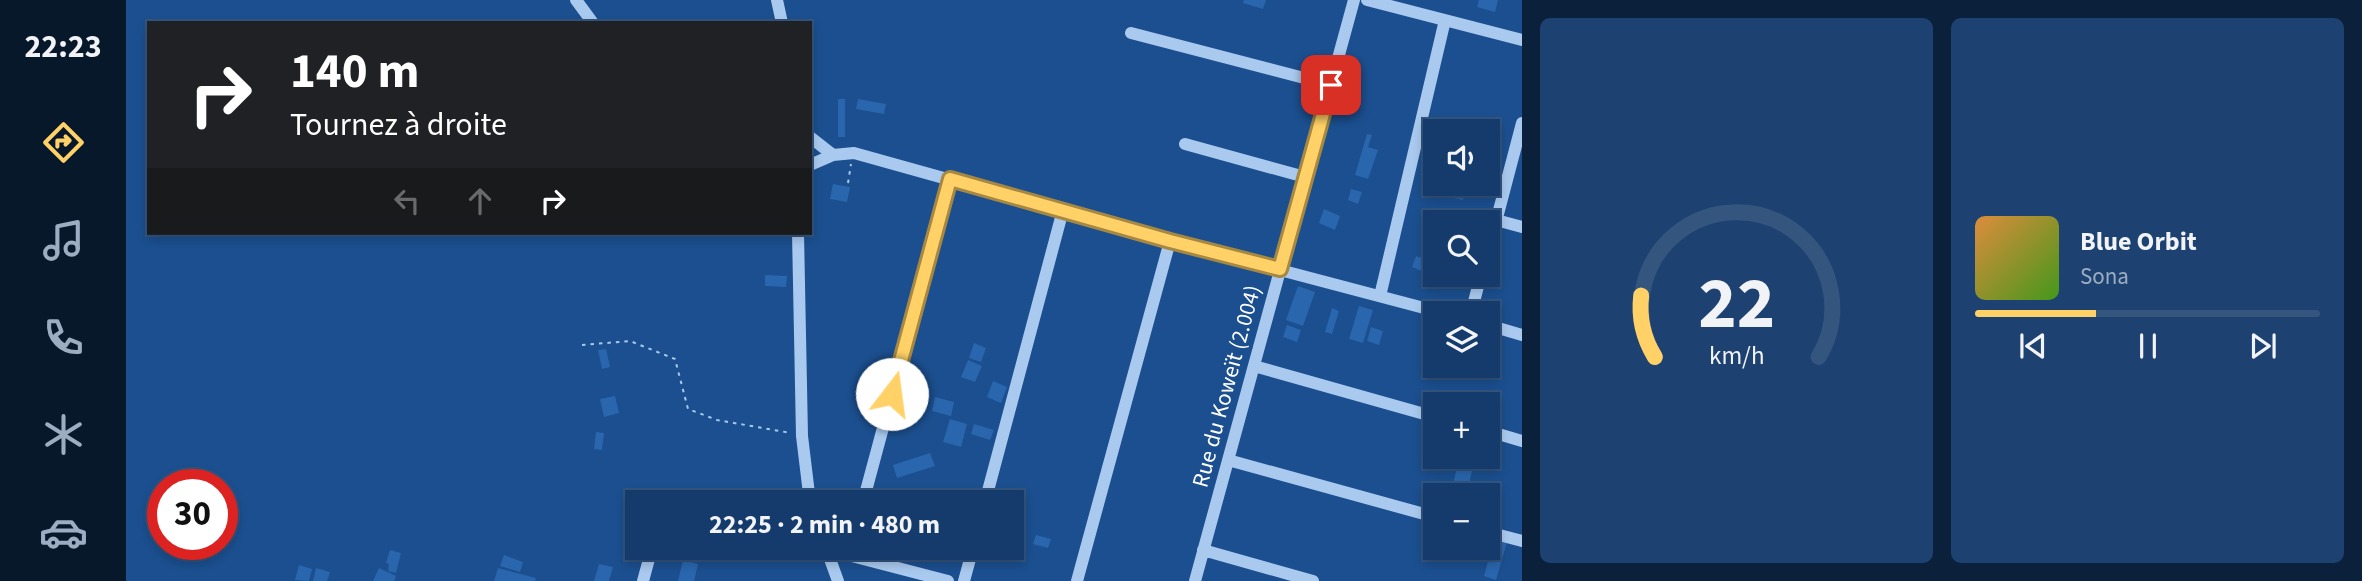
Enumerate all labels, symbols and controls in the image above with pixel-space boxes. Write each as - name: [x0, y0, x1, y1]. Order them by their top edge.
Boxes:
- text: 22:23: [24, 24, 102, 70]
- text: 140 m: [290, 37, 419, 107]
- icon: right: [175, 49, 266, 140]
- pin: [1301, 55, 1361, 115]
- icon: arrive: [1312, 66, 1350, 104]
- text: Tournez à droite: [290, 102, 507, 148]
- icon: directions: [39, 118, 88, 167]
- map controls: [1423, 119, 1500, 560]
- button: sound: [1423, 119, 1500, 196]
- icon: left: [388, 182, 426, 220]
- icon: ahead: [461, 182, 499, 220]
- icon: right: [534, 182, 572, 220]
- button: search: [1423, 210, 1500, 287]
- icon: music: [39, 216, 88, 265]
- text: Blue Orbit: [2080, 223, 2197, 260]
- text: 22: [1698, 252, 1775, 356]
- text: Sona: [2080, 260, 2129, 293]
- street label: Rue du Koweït (2.004): [1184, 281, 1269, 491]
- button: layers: [1423, 301, 1500, 378]
- icon: phone: [39, 313, 88, 362]
- icon: previous: [2014, 327, 2052, 365]
- icon: pause: [2129, 327, 2167, 365]
- icon: next: [2244, 327, 2282, 365]
- text: km/h: [1709, 337, 1764, 373]
- position arrow: [855, 357, 929, 431]
- button: +: [1423, 392, 1500, 469]
- icon: climate: [39, 410, 88, 459]
- speed limit sign: 30: [147, 469, 238, 560]
- button: −: [1423, 483, 1500, 560]
- text: 22:25 · 2 min · 480 m: [709, 506, 940, 543]
- icon: car: [39, 508, 88, 557]

